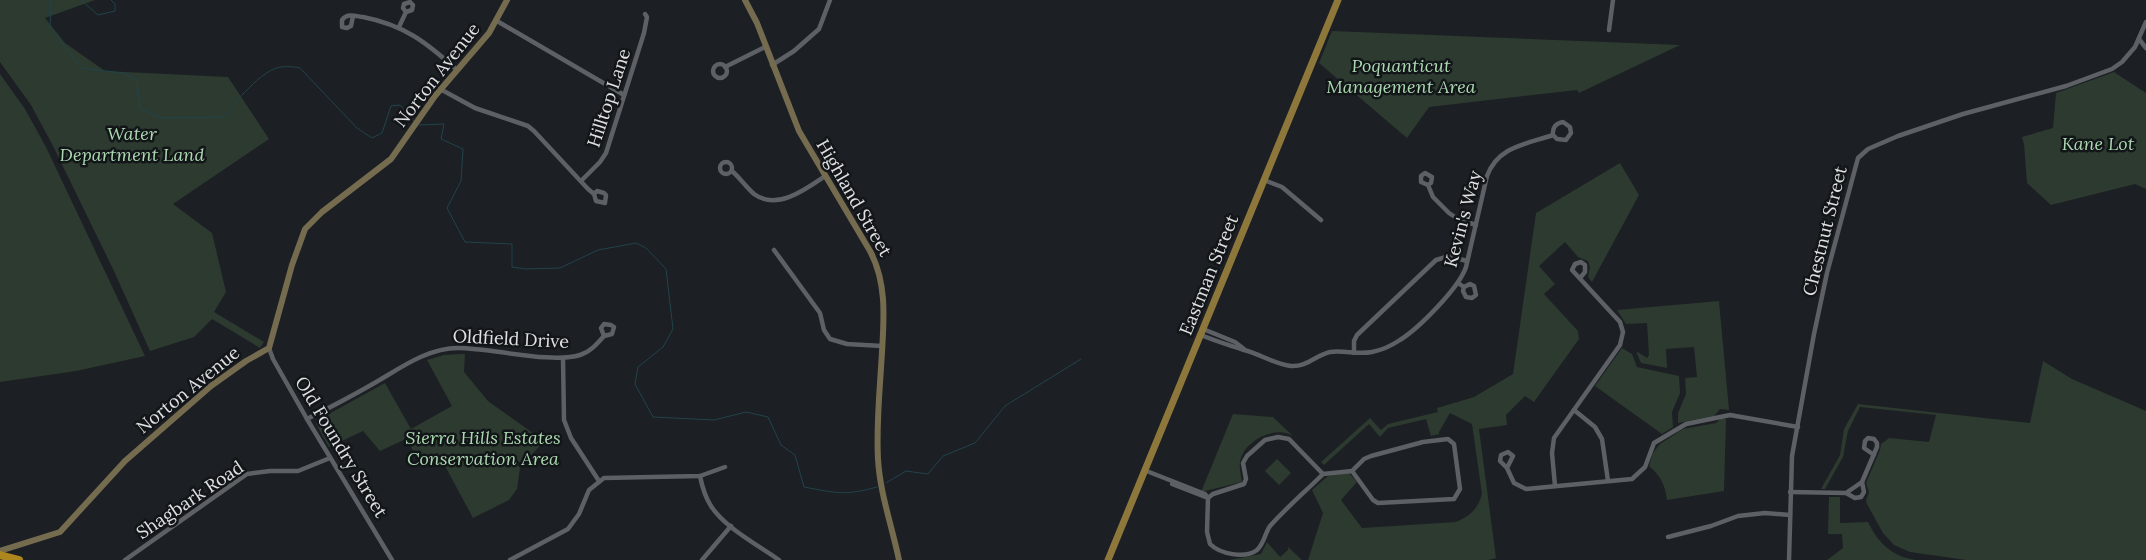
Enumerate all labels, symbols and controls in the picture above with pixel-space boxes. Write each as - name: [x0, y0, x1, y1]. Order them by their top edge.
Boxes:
- street label: Norton Avenue: [389, 18, 485, 132]
- street label: Hilltop Lane: [582, 45, 635, 150]
- park label: Poquanticut Management Area: [1326, 54, 1476, 98]
- park label: Water Department Land: [60, 122, 204, 166]
- park label: Kane Lot: [2062, 132, 2135, 155]
- street label: Highland Street: [812, 135, 897, 261]
- street label: Chestnut Street: [1797, 164, 1852, 298]
- street label: Kevin's Way: [1439, 168, 1487, 270]
- street label: Eastman Street: [1174, 211, 1243, 338]
- street label: Oldfield Drive: [452, 324, 570, 353]
- street label: Norton Avenue: [131, 341, 244, 438]
- street label: Old Foundry Street: [290, 372, 393, 522]
- park label: Sierra Hills Estates Conservation Area: [405, 426, 561, 470]
- street label: Shagbark Road: [132, 455, 248, 544]

